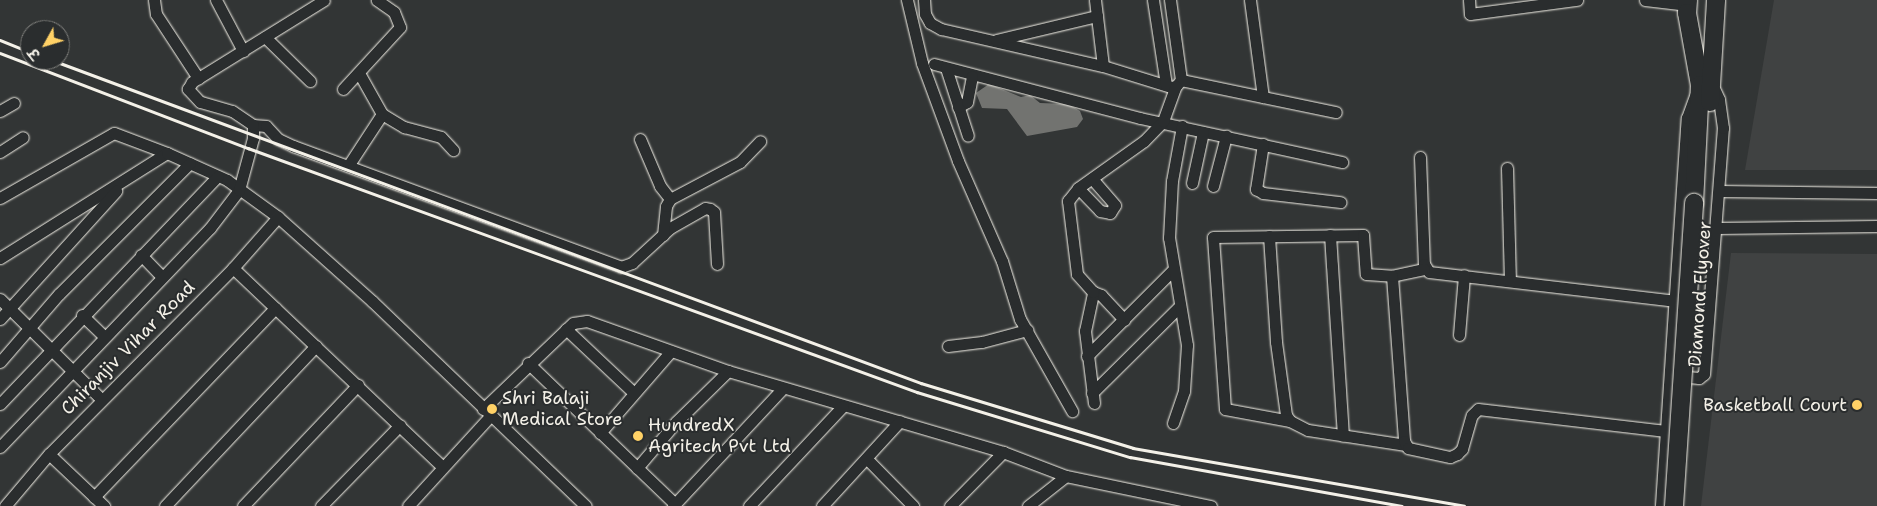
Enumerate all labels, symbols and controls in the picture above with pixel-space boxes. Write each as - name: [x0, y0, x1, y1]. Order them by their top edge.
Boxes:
- north arrow: [20, 20, 70, 70]
- text: उ: [24, 45, 44, 63]
- street label: Diamond Flyover: [1684, 220, 1716, 368]
- street label: Chiranjiv Vihar Road: [57, 277, 199, 419]
- place label: Shri Balaji Medical Store: [502, 388, 622, 430]
- place label: Basketball Court: [1703, 394, 1847, 416]
- marker: Basketball Court: [1851, 399, 1863, 411]
- marker: Shri Balaji Medical Store: [486, 403, 498, 415]
- place label: HundredX Agritech Pvt Ltd: [648, 415, 791, 458]
- marker: HundredX Agritech Pvt Ltd: [632, 430, 644, 442]

